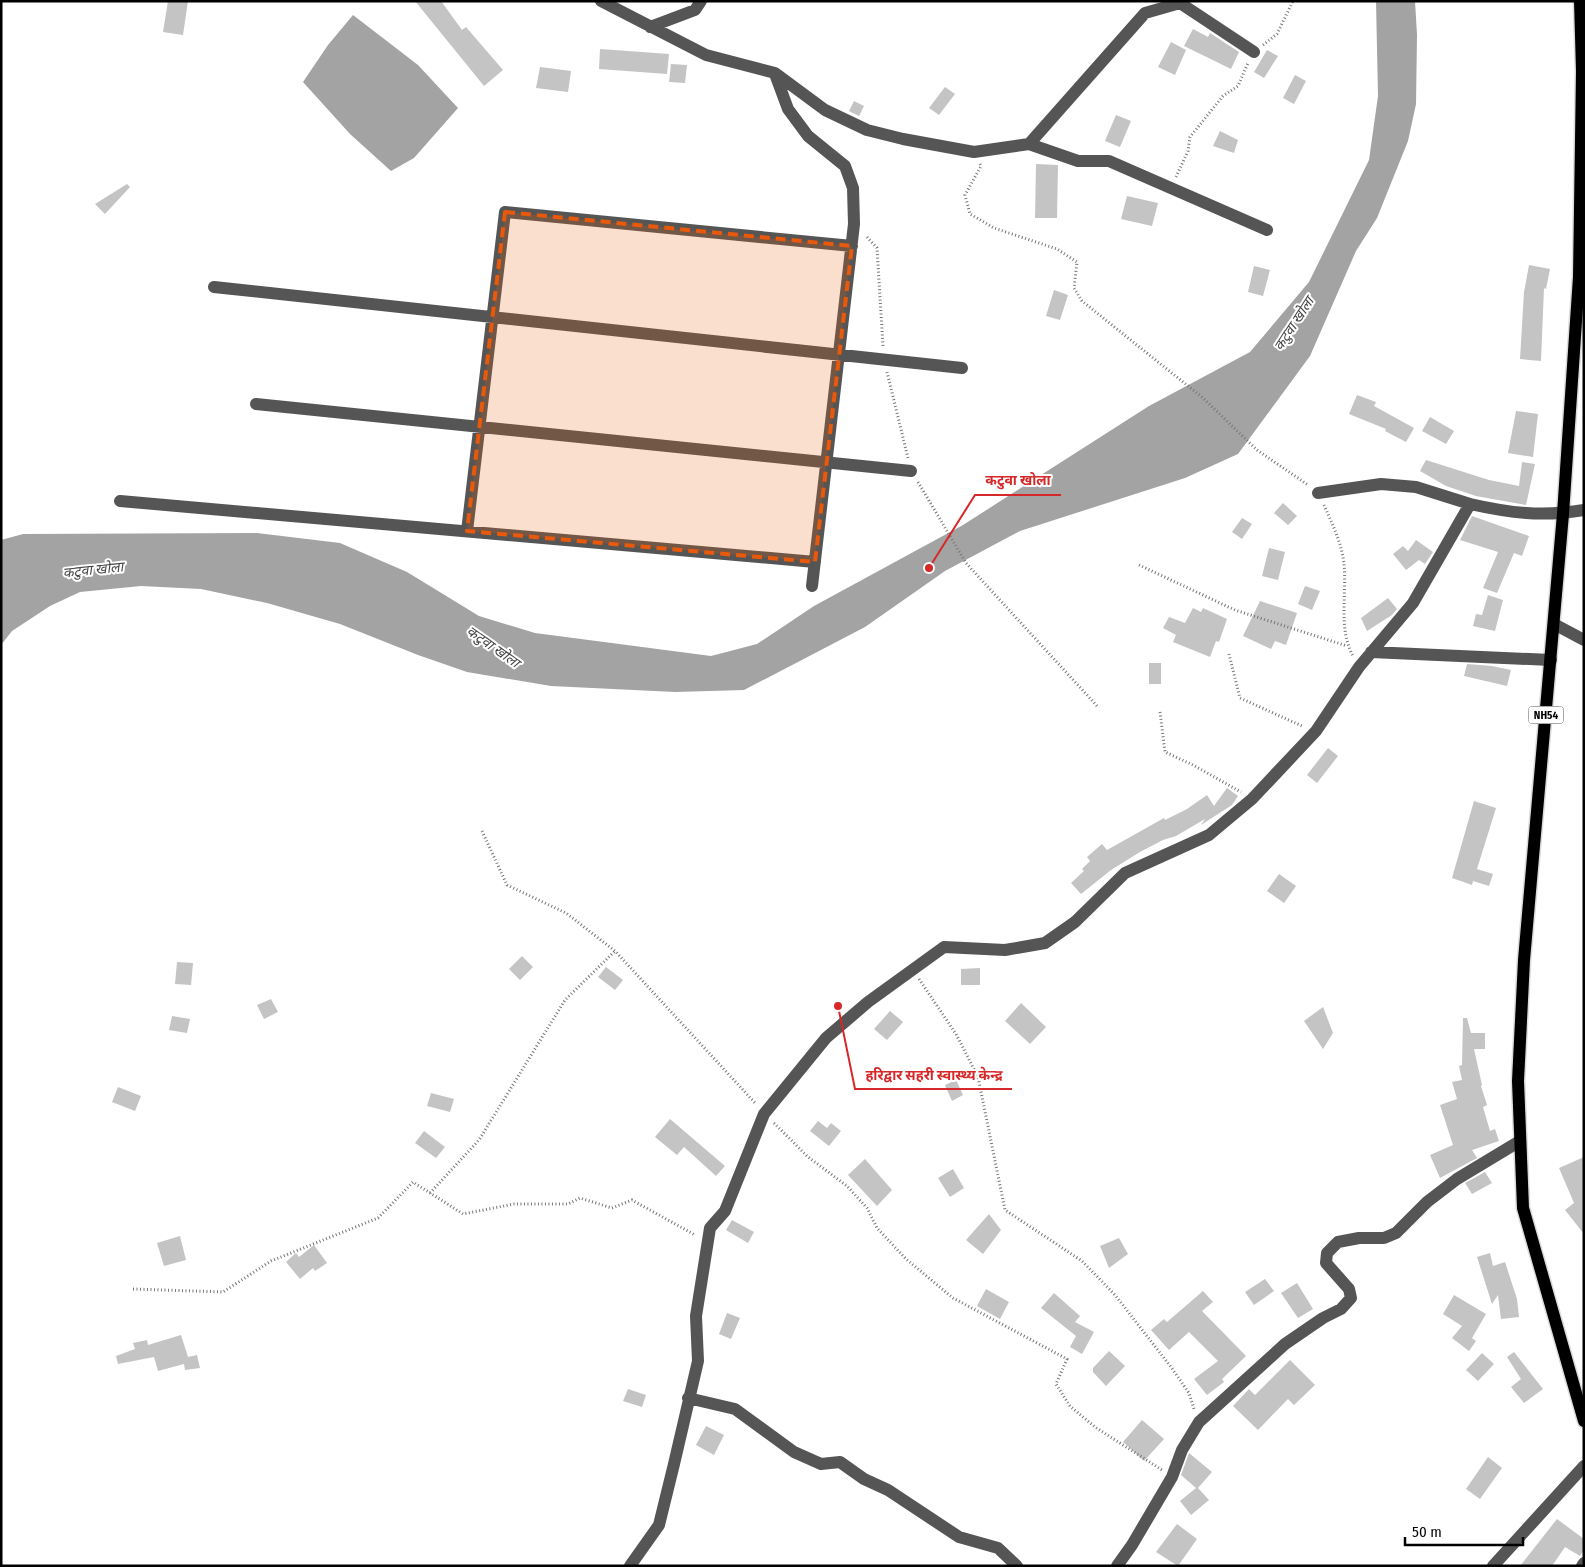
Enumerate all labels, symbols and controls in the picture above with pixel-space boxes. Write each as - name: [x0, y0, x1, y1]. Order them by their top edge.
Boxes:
- water label: कटुवा खोला: [1270, 291, 1319, 354]
- callout: कटुवा खोला: [975, 466, 1061, 495]
- text: कटुवा खोला: [985, 472, 1052, 490]
- water label: कटुवा खोला: [62, 558, 127, 582]
- water label: कटुवा खोला: [463, 623, 525, 673]
- road number: NH54: [1528, 706, 1564, 724]
- callout: हरिद्वार सहरी स्वास्थ्य केन्द्र: [855, 1060, 1012, 1089]
- text: हरिद्वार सहरी स्वास्थ्य केन्द्र: [865, 1066, 1004, 1084]
- scale bar: [1405, 1514, 1522, 1546]
- text: 50 m: [1412, 1523, 1442, 1541]

